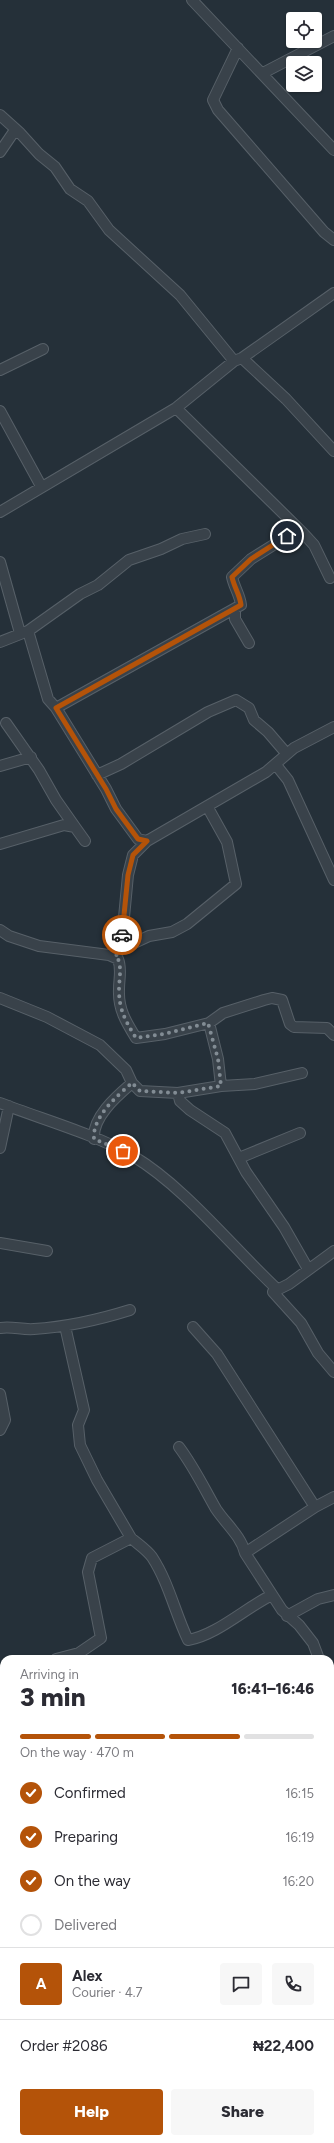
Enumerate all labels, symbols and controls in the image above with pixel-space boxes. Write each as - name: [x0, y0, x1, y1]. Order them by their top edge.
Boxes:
- map controls: [286, 12, 322, 92]
- button: locate: [286, 12, 322, 48]
- button: layers: [286, 56, 322, 92]
- pin: [270, 519, 304, 553]
- icon: home: [276, 525, 298, 547]
- courier: [102, 915, 142, 955]
- icon: car: [111, 924, 133, 946]
- pin: [106, 1134, 140, 1168]
- icon: bag: [112, 1140, 134, 1162]
- text: Arriving in: [20, 1667, 79, 1682]
- text: 16:41–16:46: [231, 1680, 314, 1698]
- text: 3 min: [20, 1681, 86, 1713]
- text: On the way · 470 m: [20, 1745, 134, 1760]
- icon: check: [20, 1782, 42, 1804]
- text: Confirmed: [54, 1784, 126, 1802]
- text: 16:15: [285, 1786, 314, 1801]
- icon: check: [20, 1826, 42, 1848]
- text: Preparing: [54, 1828, 118, 1846]
- text: 16:19: [285, 1830, 314, 1845]
- icon: check: [20, 1870, 42, 1892]
- text: On the way: [54, 1872, 131, 1890]
- text: 16:20: [282, 1874, 314, 1889]
- text: Delivered: [54, 1916, 117, 1934]
- button: chat: [220, 1963, 262, 2005]
- button: phone: [272, 1963, 314, 2005]
- text: Alex: [72, 1967, 102, 1985]
- text: A: [36, 1975, 46, 1993]
- text: Courier · 4.7: [72, 1985, 143, 2000]
- text: Order #2086: [20, 2037, 108, 2055]
- text: ₦22,400: [253, 2037, 314, 2055]
- button: Help: [20, 2089, 163, 2135]
- button: Share: [171, 2089, 314, 2135]

